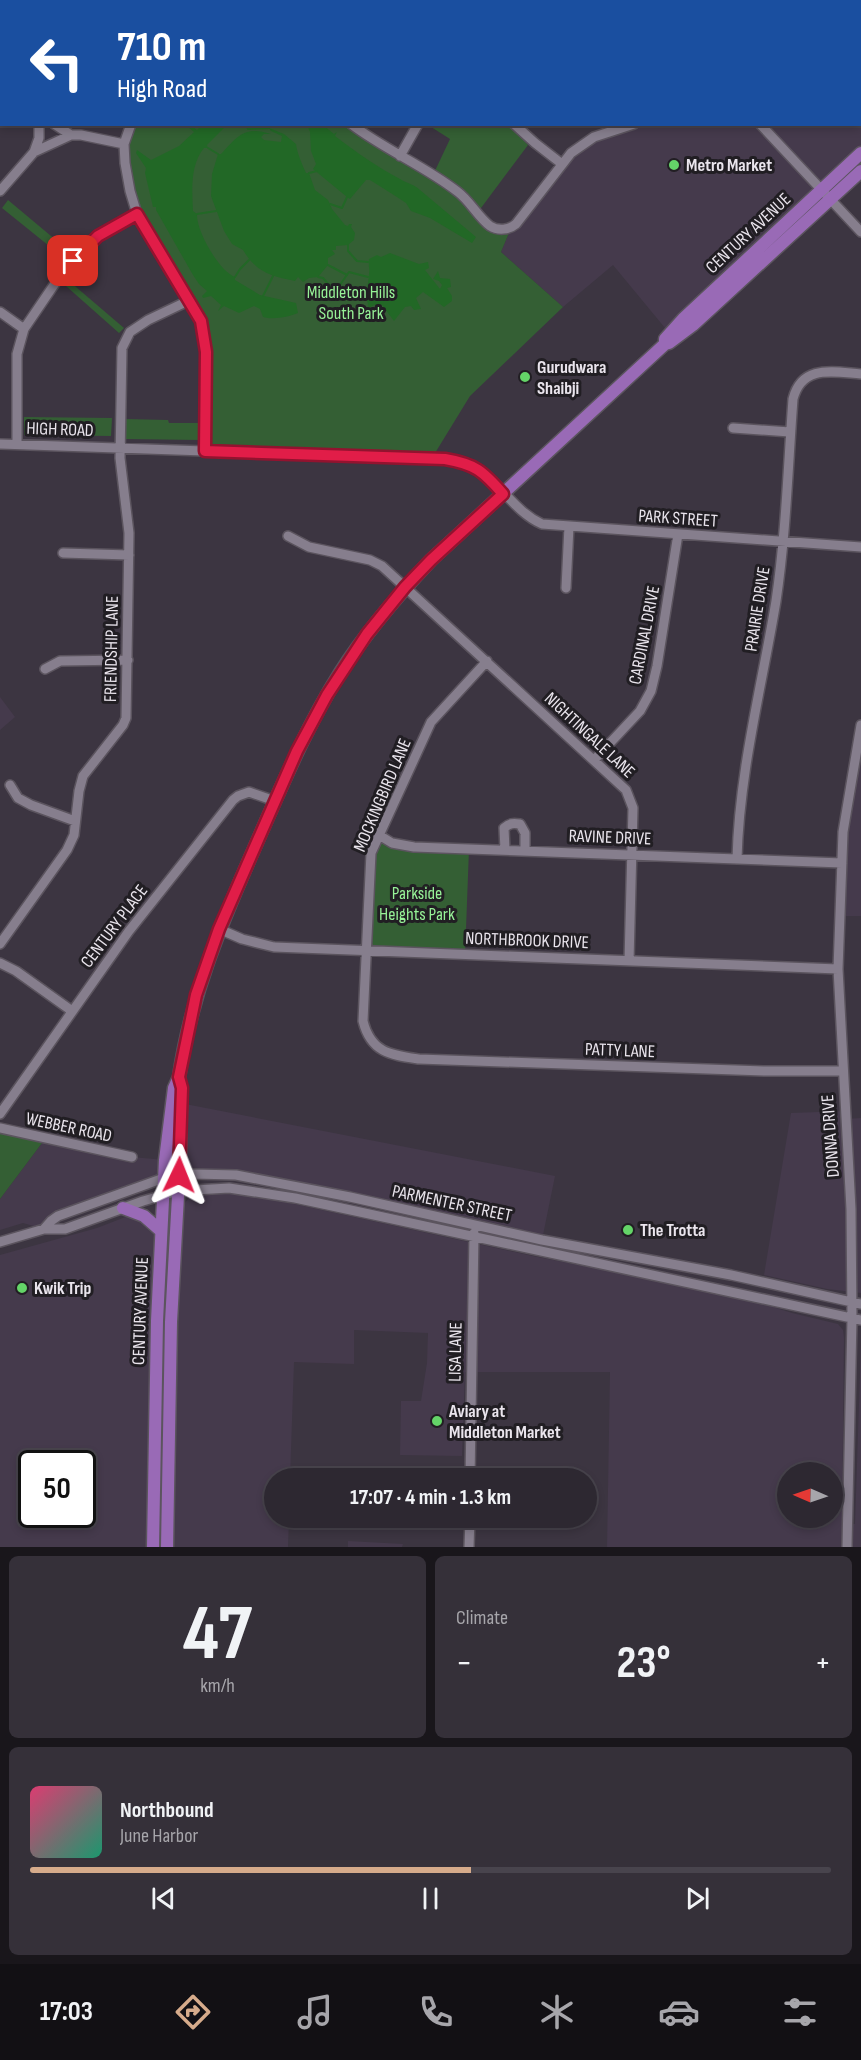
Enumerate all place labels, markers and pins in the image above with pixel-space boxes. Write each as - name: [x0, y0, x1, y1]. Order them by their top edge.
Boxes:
- place label: Metro Market: [686, 155, 772, 176]
- marker: Metro Market: [667, 158, 681, 172]
- pin: [47, 235, 98, 286]
- place label: Gurudwara Shaibji: [537, 357, 606, 399]
- marker: Gurudwara Shaibji: [518, 370, 532, 384]
- place label: The Trotta: [640, 1220, 705, 1241]
- marker: The Trotta: [621, 1223, 635, 1237]
- place label: Kwik Trip: [34, 1278, 91, 1299]
- marker: Kwik Trip: [15, 1281, 29, 1295]
- place label: Aviary at Middleton Market: [448, 1401, 561, 1443]
- marker: Aviary at Middleton Market: [430, 1414, 444, 1428]

